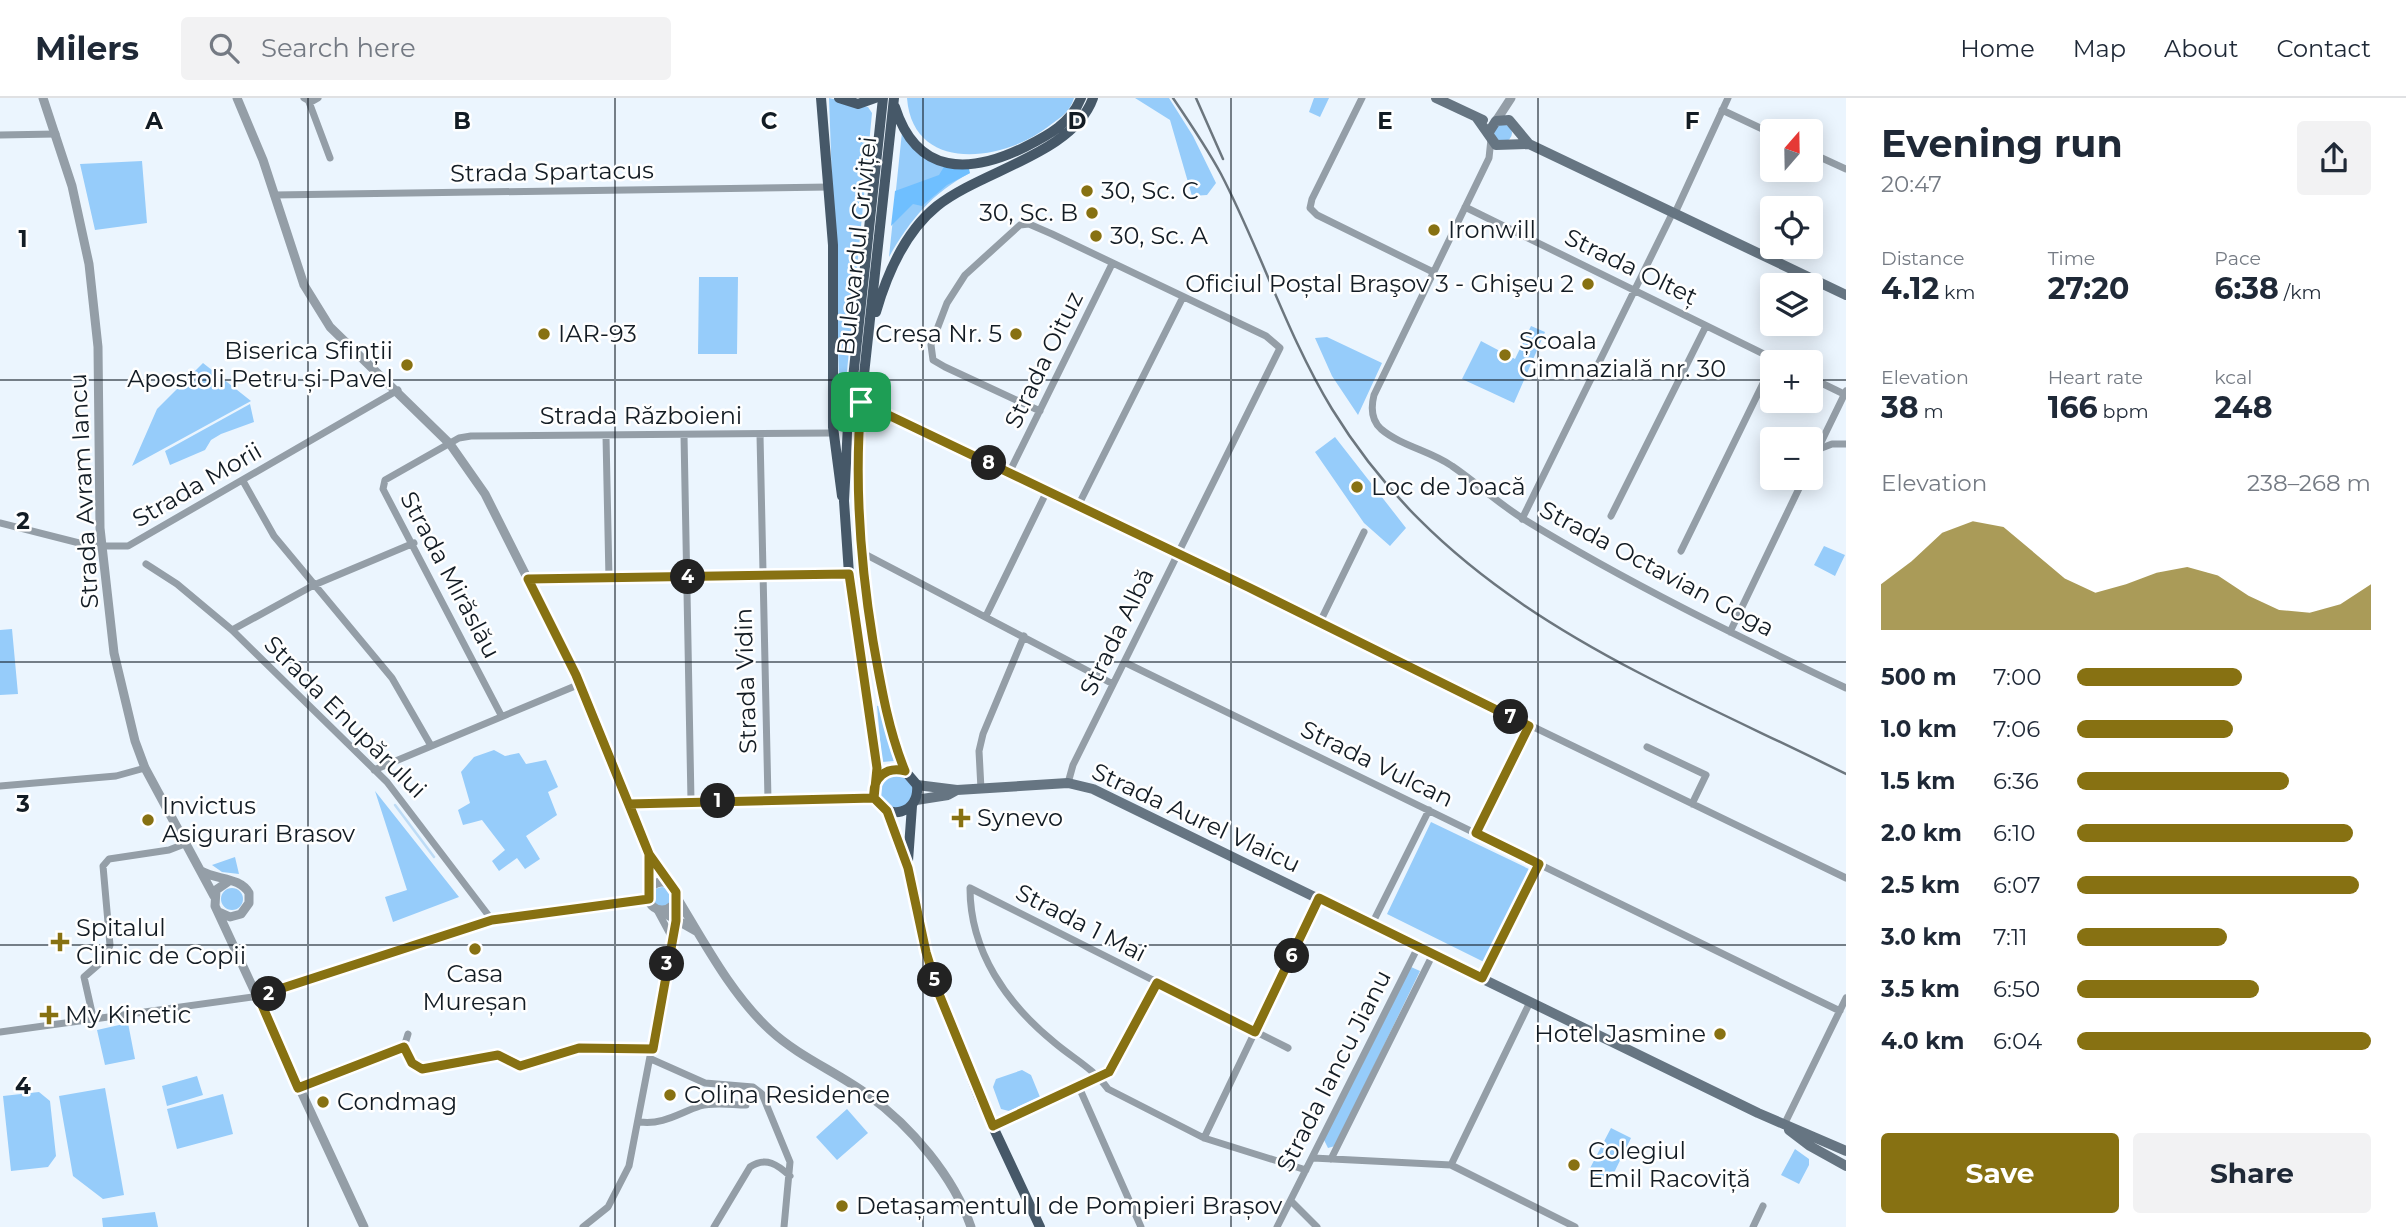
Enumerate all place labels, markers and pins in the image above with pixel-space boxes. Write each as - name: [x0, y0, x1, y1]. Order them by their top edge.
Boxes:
- place label: 30, Sc. C: [1101, 176, 1199, 205]
- marker: 30, Sc. C: [1079, 183, 1095, 199]
- place label: 30, Sc. B: [979, 198, 1078, 227]
- marker: 30, Sc. B: [1084, 205, 1100, 221]
- place label: Ironwill: [1448, 215, 1536, 244]
- place label: 30, Sc. A: [1110, 221, 1209, 250]
- marker: Ironwill: [1426, 222, 1442, 238]
- marker: 30, Sc. A: [1088, 228, 1104, 244]
- place label: Oficiul Poștal Braşov 3 - Ghişeu 2: [1185, 269, 1574, 298]
- marker: Oficiul Poștal Braşov 3 - Ghişeu 2: [1580, 276, 1596, 292]
- place label: IAR-93: [558, 319, 637, 348]
- place label: Creșa Nr. 5: [875, 319, 1002, 348]
- marker: IAR-93: [536, 326, 552, 342]
- marker: Creșa Nr. 5: [1008, 326, 1024, 342]
- place label: Școala Gimnazială nr. 30: [1519, 326, 1726, 383]
- place label: Biserica Sfinții Apostoli Petru și Pavel: [127, 336, 393, 393]
- marker: Școala Gimnazială nr. 30: [1497, 347, 1513, 363]
- marker: Biserica Sfinții Apostoli Petru și Pavel: [399, 357, 415, 373]
- pin: [831, 372, 891, 432]
- pin: 8: [972, 446, 1006, 480]
- place label: Loc de Joacă: [1371, 472, 1526, 501]
- marker: Loc de Joacă: [1349, 479, 1365, 495]
- pin: 4: [670, 560, 706, 594]
- pin: 7: [1494, 700, 1528, 734]
- pin: 1: [700, 784, 736, 818]
- place label: Invictus Asigurari Brasov: [162, 791, 355, 848]
- place label: Synevo: [977, 803, 1063, 832]
- marker: Synevo: [951, 808, 971, 828]
- marker: Invictus Asigurari Brasov: [140, 812, 156, 828]
- place label: Spitalul Clinic de Copii: [76, 913, 246, 970]
- marker: Spitalul Clinic de Copii: [50, 932, 70, 952]
- pin: 6: [1274, 938, 1310, 974]
- marker: Casa Mureșan: [467, 941, 483, 957]
- pin: 3: [650, 946, 684, 982]
- place label: Casa Mureșan: [423, 959, 527, 1016]
- pin: 5: [918, 962, 953, 998]
- pin: 2: [252, 976, 286, 1012]
- place label: My Kinetic: [65, 1000, 191, 1029]
- marker: My Kinetic: [39, 1005, 59, 1025]
- place label: Hotel Jasmine: [1534, 1019, 1706, 1048]
- marker: Hotel Jasmine: [1712, 1026, 1728, 1042]
- place label: Colina Residence: [684, 1080, 890, 1109]
- place label: Condmag: [337, 1087, 457, 1116]
- marker: Colina Residence: [662, 1087, 678, 1103]
- marker: Condmag: [315, 1094, 331, 1110]
- place label: Colegiul Emil Racoviță: [1588, 1136, 1751, 1193]
- marker: Colegiul Emil Racoviță: [1566, 1157, 1582, 1173]
- place label: Detașamentul I de Pompieri Brașov: [856, 1191, 1282, 1220]
- marker: Detașamentul I de Pompieri Brașov: [834, 1198, 850, 1214]

